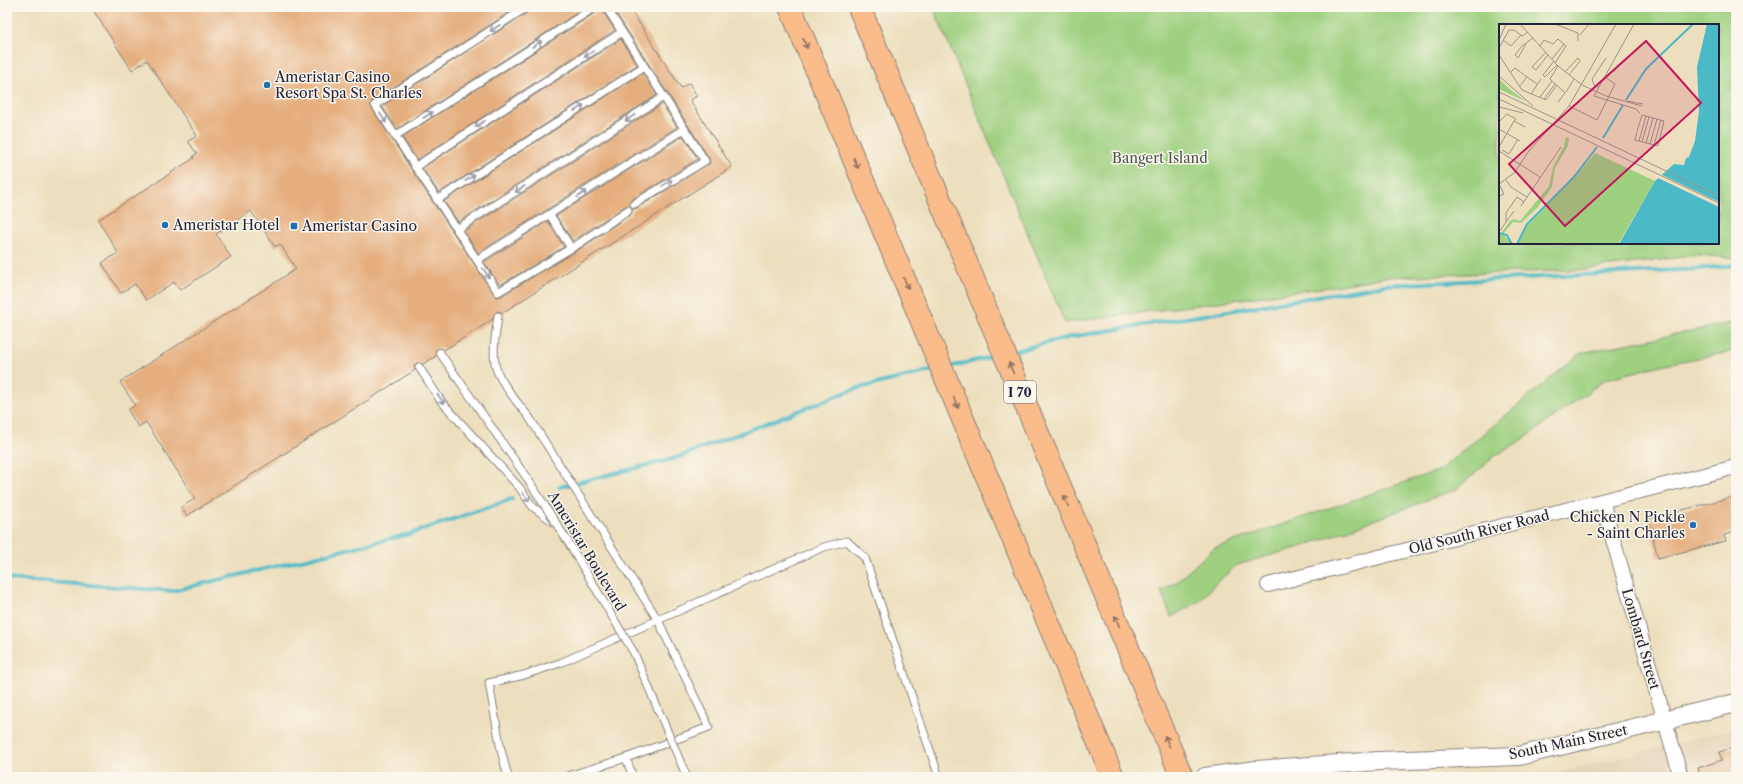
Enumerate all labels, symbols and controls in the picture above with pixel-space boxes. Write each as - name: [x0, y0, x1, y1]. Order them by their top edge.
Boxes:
- one-way arrow: [490, 24, 501, 32]
- inset map: [1499, 24, 1719, 244]
- one-way arrow: [802, 37, 810, 49]
- one-way arrow: [531, 40, 543, 48]
- one-way arrow: [583, 50, 595, 58]
- place label: Ameristar Casino Resort Spa St. Charles: [274, 68, 422, 102]
- marker: Ameristar Casino Resort Spa St. Charles: [262, 80, 272, 90]
- one-way arrow: [573, 104, 584, 112]
- one-way arrow: [422, 111, 433, 119]
- one-way arrow: [380, 112, 388, 124]
- one-way arrow: [624, 115, 636, 123]
- one-way arrow: [474, 121, 486, 129]
- park label: Bangert Island: [1112, 149, 1208, 167]
- one-way arrow: [852, 156, 860, 168]
- one-way arrow: [464, 174, 476, 182]
- one-way arrow: [661, 179, 673, 187]
- one-way arrow: [514, 185, 526, 193]
- one-way arrow: [576, 190, 587, 198]
- place label: Ameristar Hotel: [172, 216, 279, 234]
- place label: Ameristar Casino: [301, 217, 417, 235]
- marker: Ameristar Hotel: [160, 220, 170, 230]
- marker: Ameristar Casino: [289, 221, 299, 231]
- one-way arrow: [481, 268, 490, 279]
- one-way arrow: [903, 276, 910, 288]
- one-way arrow: [1006, 363, 1014, 375]
- road number: I 70: [1004, 381, 1036, 403]
- one-way arrow: [436, 394, 445, 405]
- one-way arrow: [953, 396, 961, 408]
- street label: Ameristar Boulevard: [544, 487, 630, 615]
- one-way arrow: [522, 492, 530, 503]
- one-way arrow: [1062, 496, 1070, 508]
- street label: Old South River Road: [1407, 506, 1552, 558]
- place label: Chicken N Pickle - Saint Charles: [1570, 508, 1685, 542]
- marker: Chicken N Pickle - Saint Charles: [1688, 520, 1698, 530]
- street label: Lombard Street: [1618, 586, 1664, 692]
- one-way arrow: [1112, 616, 1120, 628]
- street label: South Main Street: [1507, 721, 1629, 763]
- one-way arrow: [1163, 735, 1170, 747]

